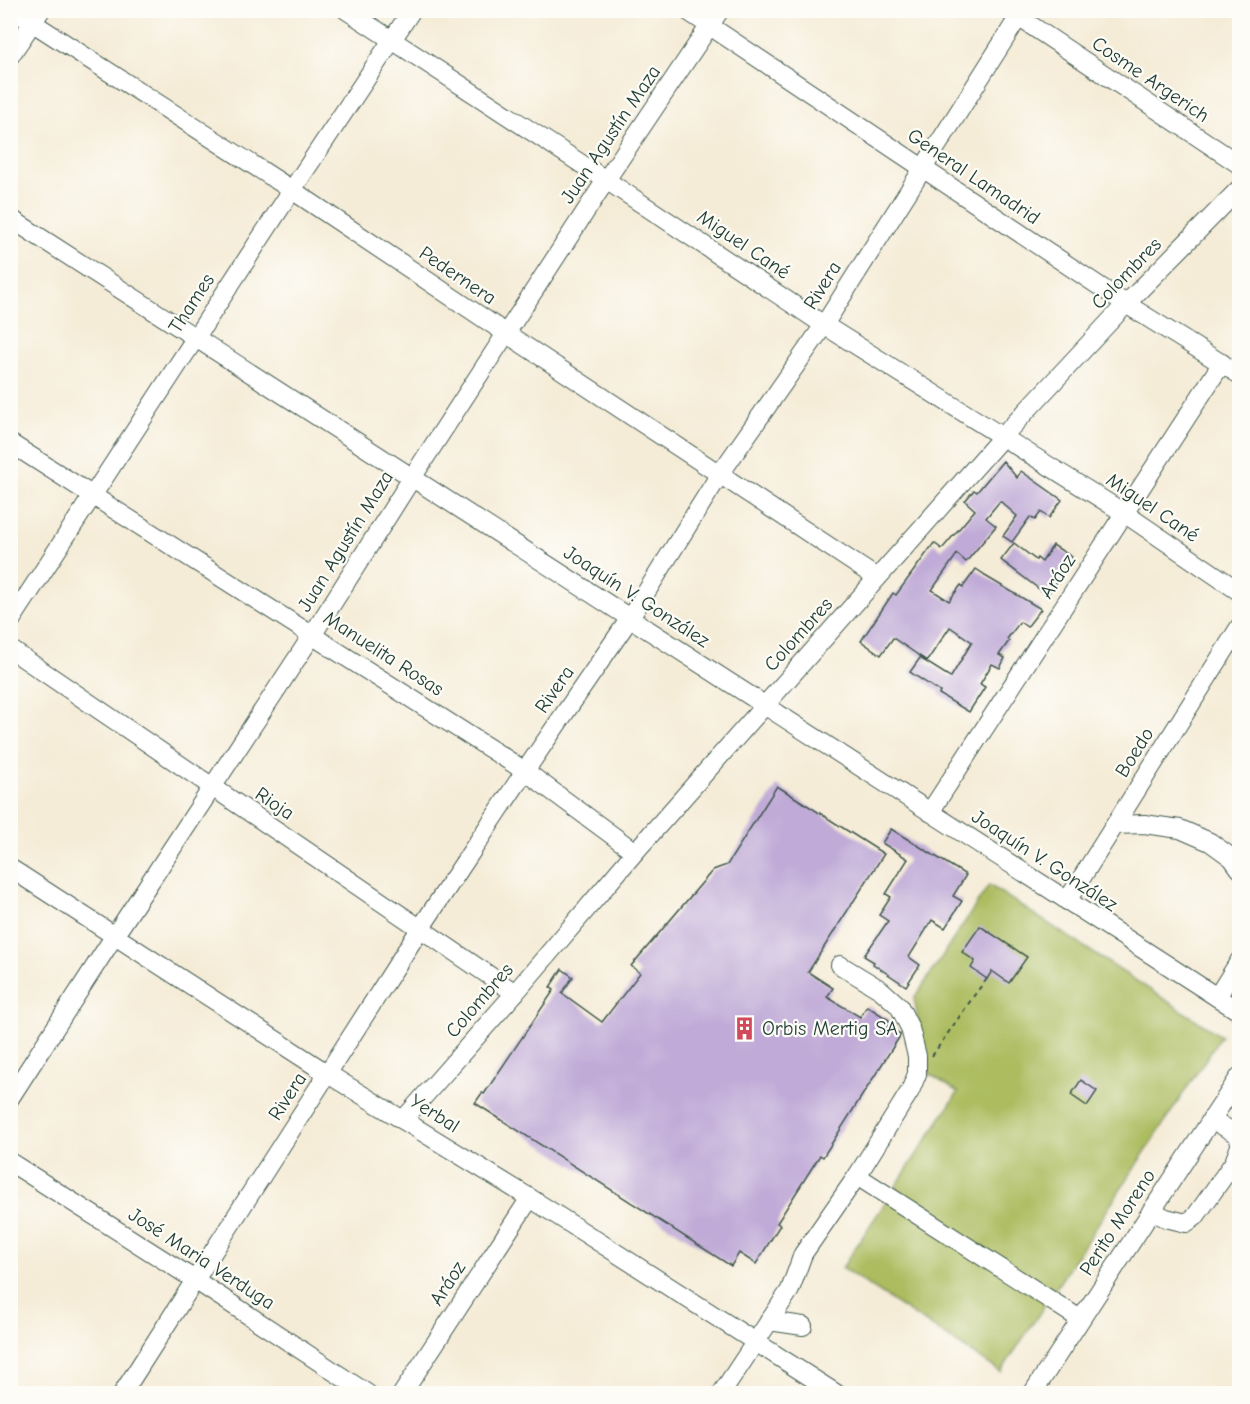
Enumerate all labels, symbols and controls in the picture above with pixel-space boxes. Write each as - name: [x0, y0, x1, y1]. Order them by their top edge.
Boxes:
- street label: Cosme Argerich: [1088, 32, 1214, 127]
- street label: Juan Agustín Maza: [556, 61, 665, 208]
- street label: General Lamadrid: [903, 124, 1044, 229]
- street label: Miguel Cané: [693, 205, 794, 284]
- street label: Colombres: [1086, 233, 1166, 314]
- street label: Pedernera: [415, 241, 501, 310]
- street label: Rivera: [799, 257, 846, 314]
- street label: Thames: [164, 269, 219, 337]
- street label: Juan Agustín Maza: [293, 467, 398, 616]
- street label: Miguel Cané: [1102, 468, 1203, 547]
- street label: Joaquín V. González: [560, 541, 714, 652]
- street label: Aráoz: [1035, 550, 1080, 603]
- street label: Colombres: [759, 593, 837, 676]
- street label: Manuelita Rosas: [319, 606, 448, 701]
- street label: Rivera: [530, 661, 579, 717]
- street label: Boedo: [1110, 723, 1159, 781]
- street label: Rioja: [251, 782, 299, 825]
- street label: Joaquín V. González: [968, 805, 1122, 916]
- street label: Colombres: [441, 958, 518, 1042]
- building icon: Orbis Mertig SA: [731, 1015, 757, 1041]
- place label: Orbis Mertig SA: [762, 1017, 898, 1040]
- street label: Rivera: [264, 1068, 311, 1124]
- street label: Yerbal: [406, 1089, 464, 1137]
- street label: Perito Moreno: [1075, 1165, 1160, 1280]
- street label: José Maria Verduga: [124, 1203, 279, 1314]
- street label: Aráoz: [425, 1257, 470, 1310]

